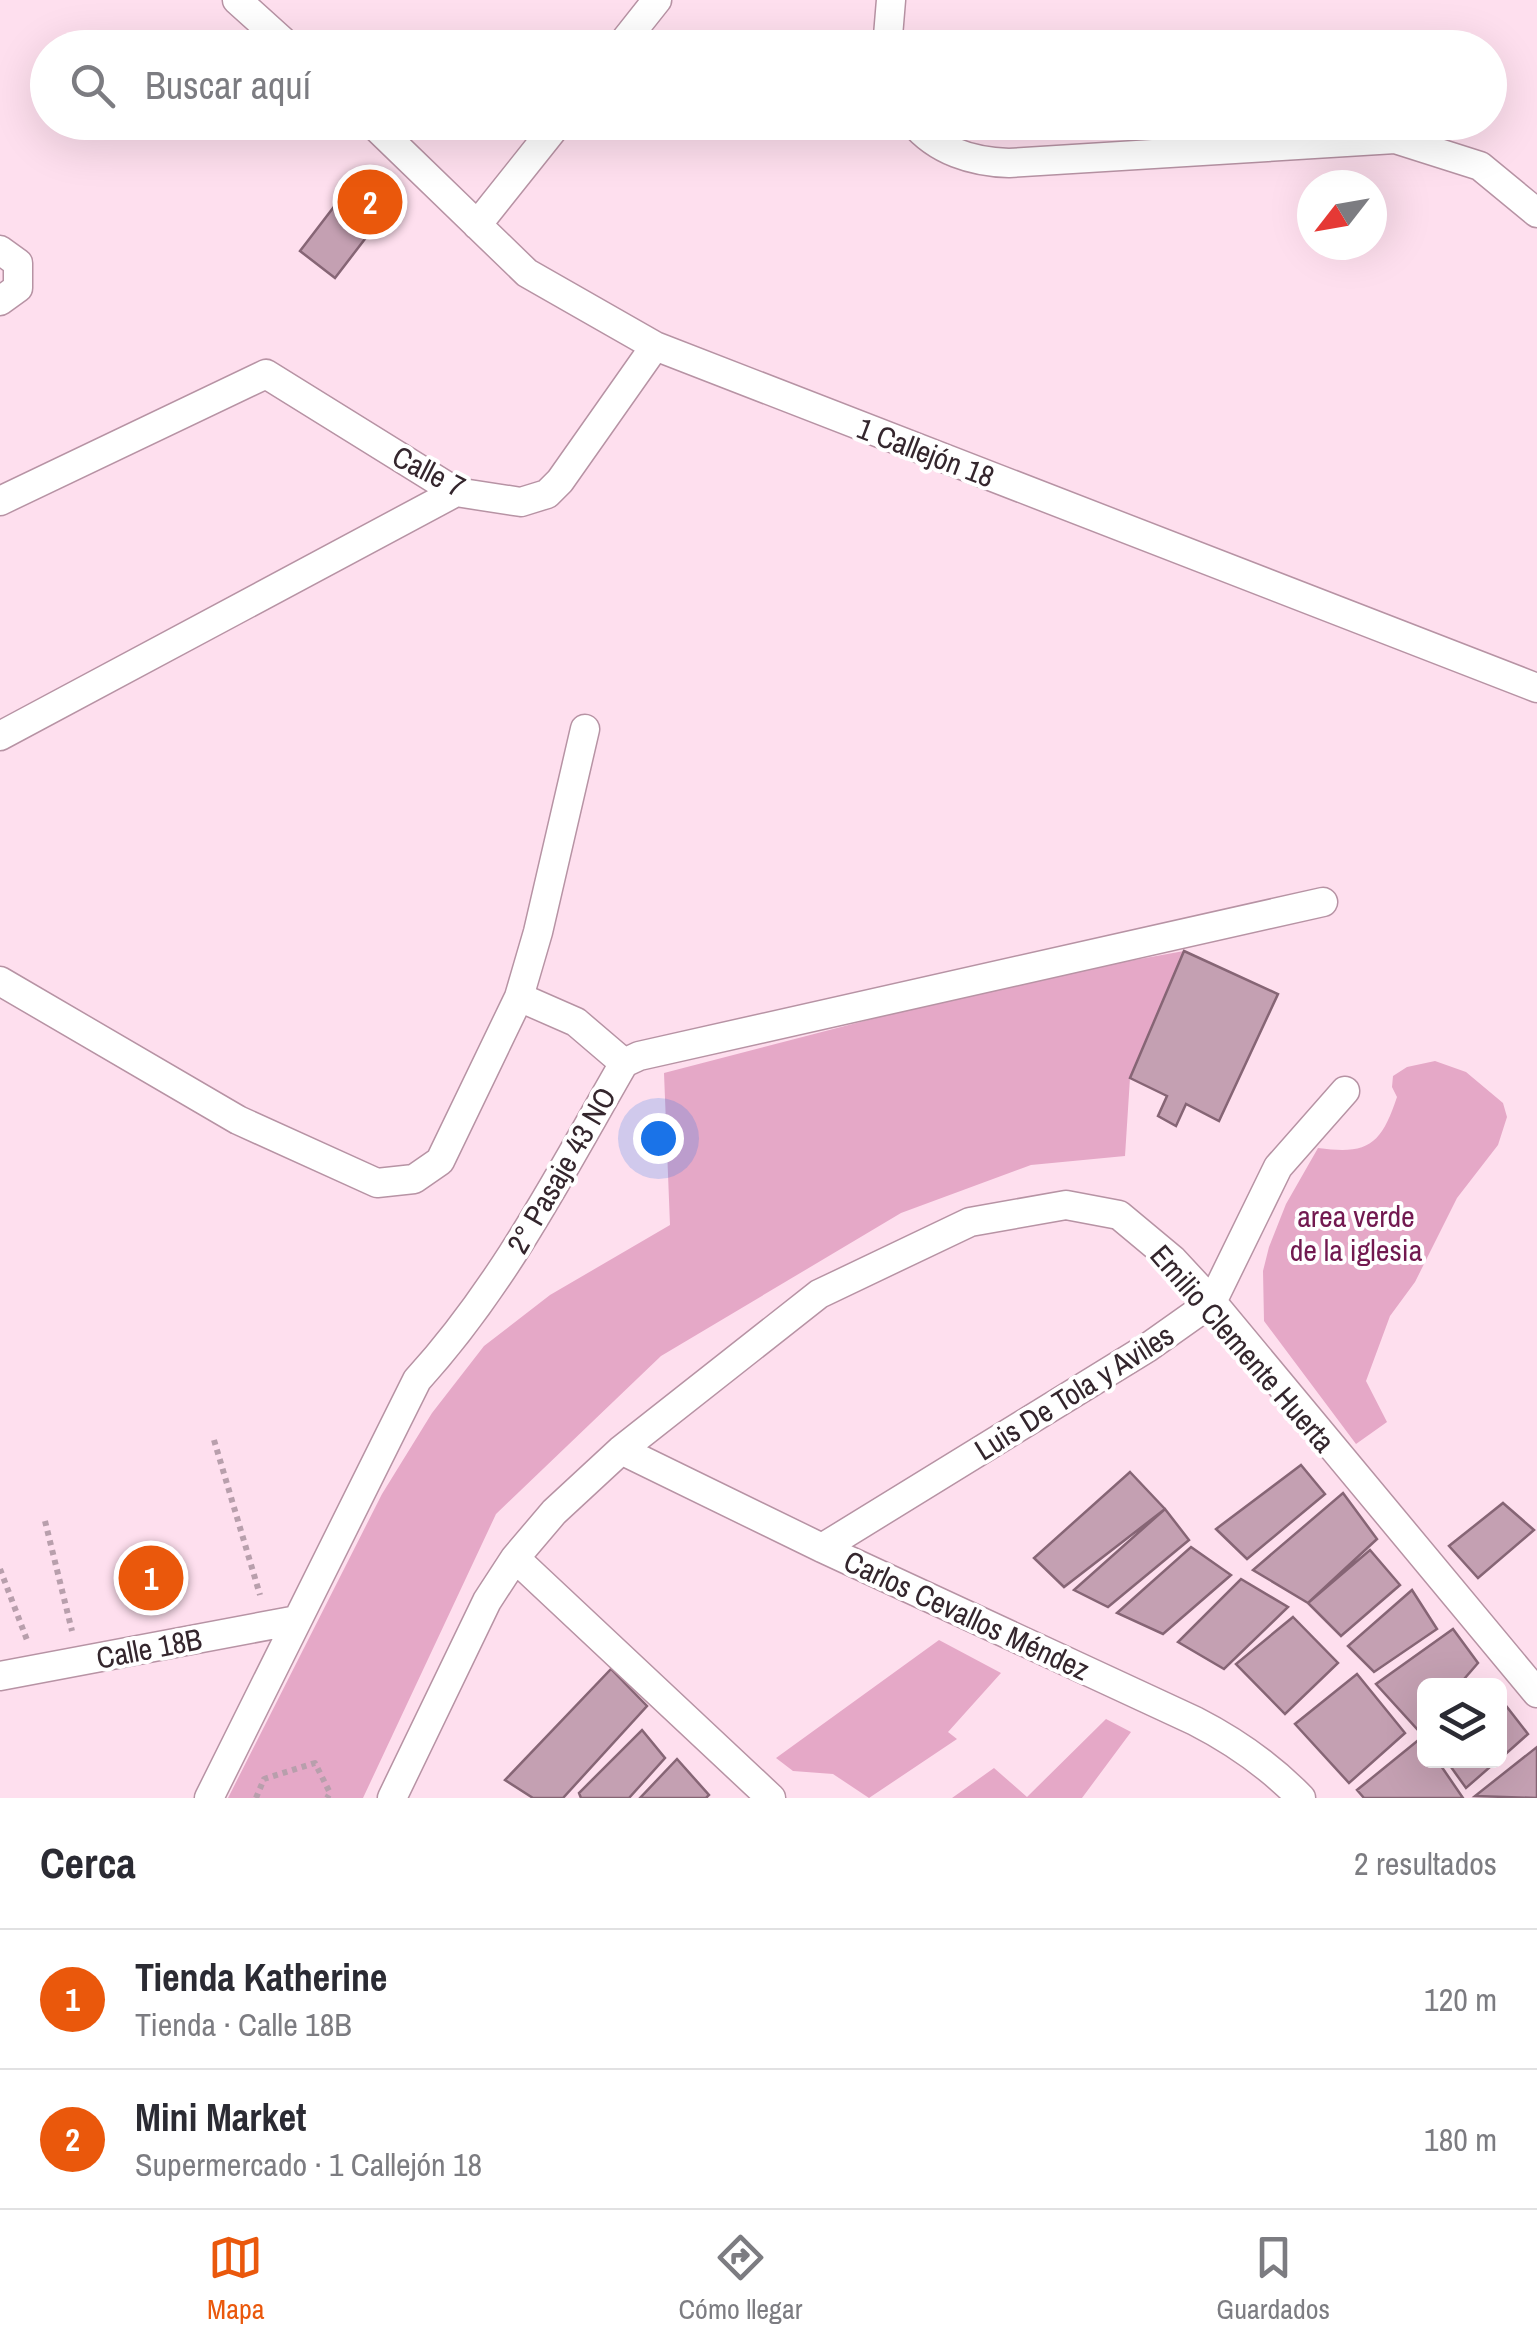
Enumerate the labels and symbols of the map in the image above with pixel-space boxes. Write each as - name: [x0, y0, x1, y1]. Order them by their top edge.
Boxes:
- pin: 2: [338, 164, 402, 240]
- north arrow: [1297, 170, 1387, 260]
- street label: 1 Callejón 18: [852, 408, 1000, 496]
- street label: Calle 7: [386, 436, 472, 506]
- street label: 2° Pasaje 43 NO: [497, 1080, 625, 1260]
- your location: [633, 1113, 684, 1164]
- park label: area verde de la iglesia: [1290, 1196, 1423, 1270]
- street label: Emilio Clemente Huerta: [1142, 1236, 1344, 1460]
- street label: Luis De Tola y Aviles: [967, 1315, 1181, 1469]
- pin: 1: [118, 1540, 184, 1616]
- street label: Carlos Cevallos Méndez: [838, 1541, 1096, 1689]
- street label: Calle 18B: [93, 1618, 205, 1678]

